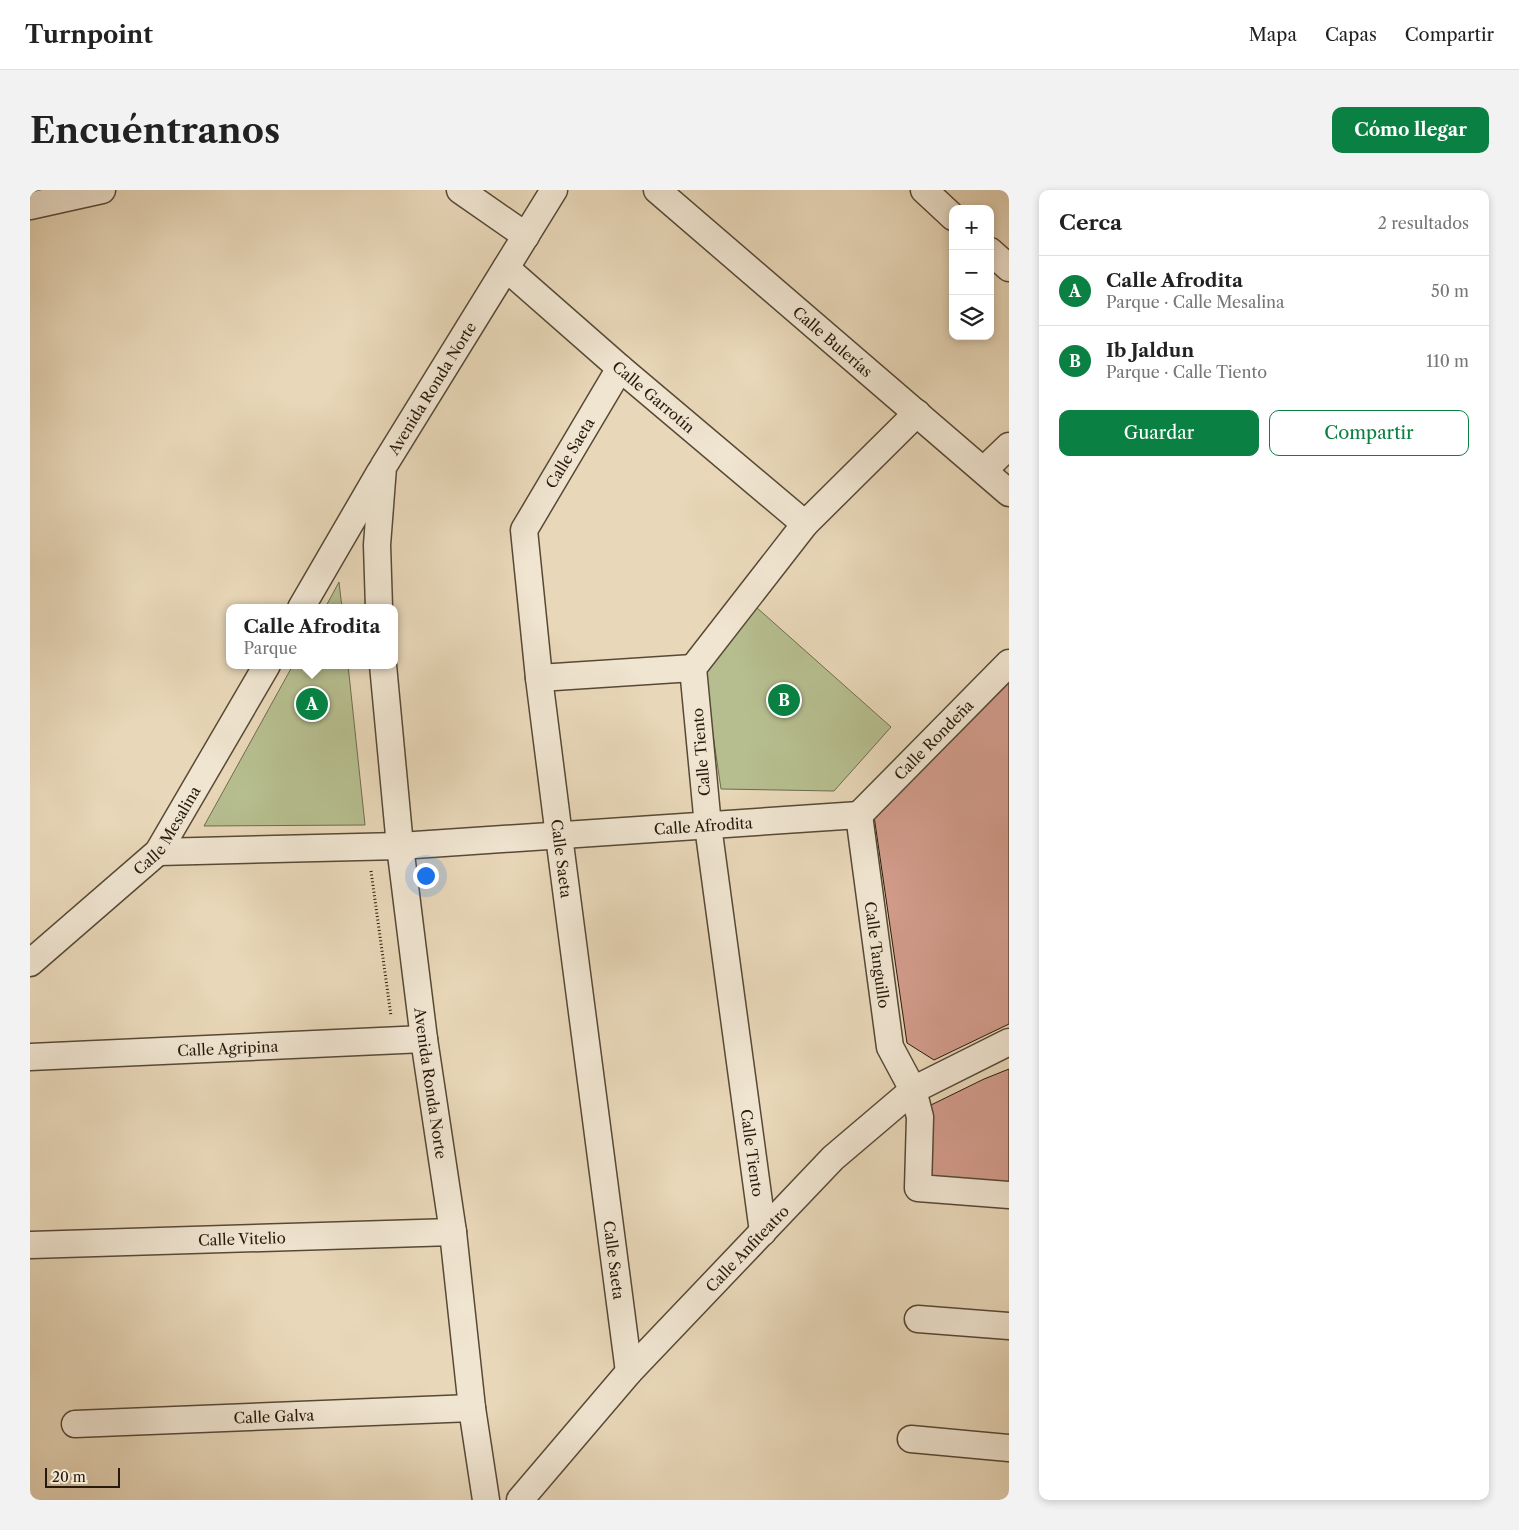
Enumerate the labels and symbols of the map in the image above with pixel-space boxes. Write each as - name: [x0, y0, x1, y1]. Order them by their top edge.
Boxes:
- street label: Calle Bulerías: [789, 302, 876, 381]
- street label: Avenida Ronda Norte: [383, 318, 480, 459]
- street label: Calle Garrotín: [609, 357, 699, 437]
- street label: Calle Saeta: [541, 414, 599, 492]
- pin: B: [768, 681, 800, 719]
- pin: A: [296, 685, 328, 723]
- street label: Calle Rondeña: [890, 695, 977, 784]
- street label: Calle Tiento: [688, 707, 714, 797]
- street label: Calle Mesalina: [129, 782, 204, 879]
- street label: Calle Afrodita: [653, 813, 753, 838]
- street label: Calle Saeta: [547, 818, 577, 899]
- your location: [413, 863, 439, 889]
- street label: Calle Tanguillo: [861, 900, 894, 1009]
- street label: Avenida Ronda Norte: [411, 1005, 451, 1160]
- street label: Calle Agripina: [177, 1036, 279, 1060]
- street label: Calle Tiento: [736, 1108, 768, 1198]
- street label: Calle Anfiteatro: [701, 1201, 793, 1296]
- street label: Calle Saeta: [600, 1220, 629, 1301]
- street label: Calle Vitelio: [198, 1228, 286, 1249]
- street label: Calle Galva: [233, 1405, 315, 1427]
- scale bar: [45, 1465, 120, 1488]

